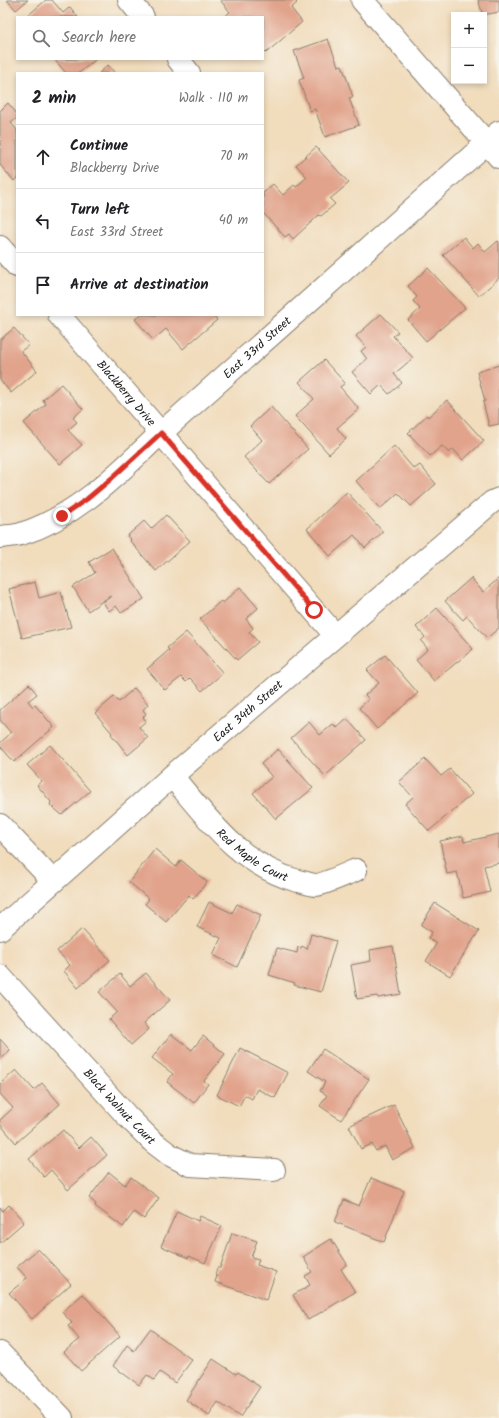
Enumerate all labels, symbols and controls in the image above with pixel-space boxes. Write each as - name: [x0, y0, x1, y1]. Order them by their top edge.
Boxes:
- map controls: [451, 12, 487, 84]
- button: +: [451, 12, 487, 48]
- search box: [16, 16, 264, 60]
- text: Search here: [62, 26, 136, 50]
- icon: search: [30, 27, 52, 49]
- button: −: [451, 48, 487, 84]
- text: 2 min: [32, 85, 76, 112]
- text: Walk · 110 m: [179, 88, 248, 109]
- text: Continue: [70, 134, 128, 158]
- icon: ahead: [32, 146, 54, 168]
- text: 70 m: [220, 146, 248, 167]
- text: Blackberry Drive: [70, 158, 159, 179]
- text: Turn left: [70, 198, 130, 222]
- icon: left: [32, 210, 54, 232]
- text: 40 m: [219, 210, 248, 231]
- text: East 33rd Street: [70, 222, 163, 243]
- text: Arrive at destination: [70, 273, 209, 297]
- icon: arrive: [32, 274, 54, 296]
- street label: East 33rd Street: [218, 311, 296, 383]
- street label: Blackberry Drive: [92, 356, 161, 431]
- route end: [53, 507, 71, 525]
- route start: [305, 601, 323, 619]
- street label: East 34th Street: [209, 675, 287, 747]
- street label: Red Maple Court: [212, 824, 291, 887]
- street label: Black Walnut Court: [79, 1064, 160, 1149]

